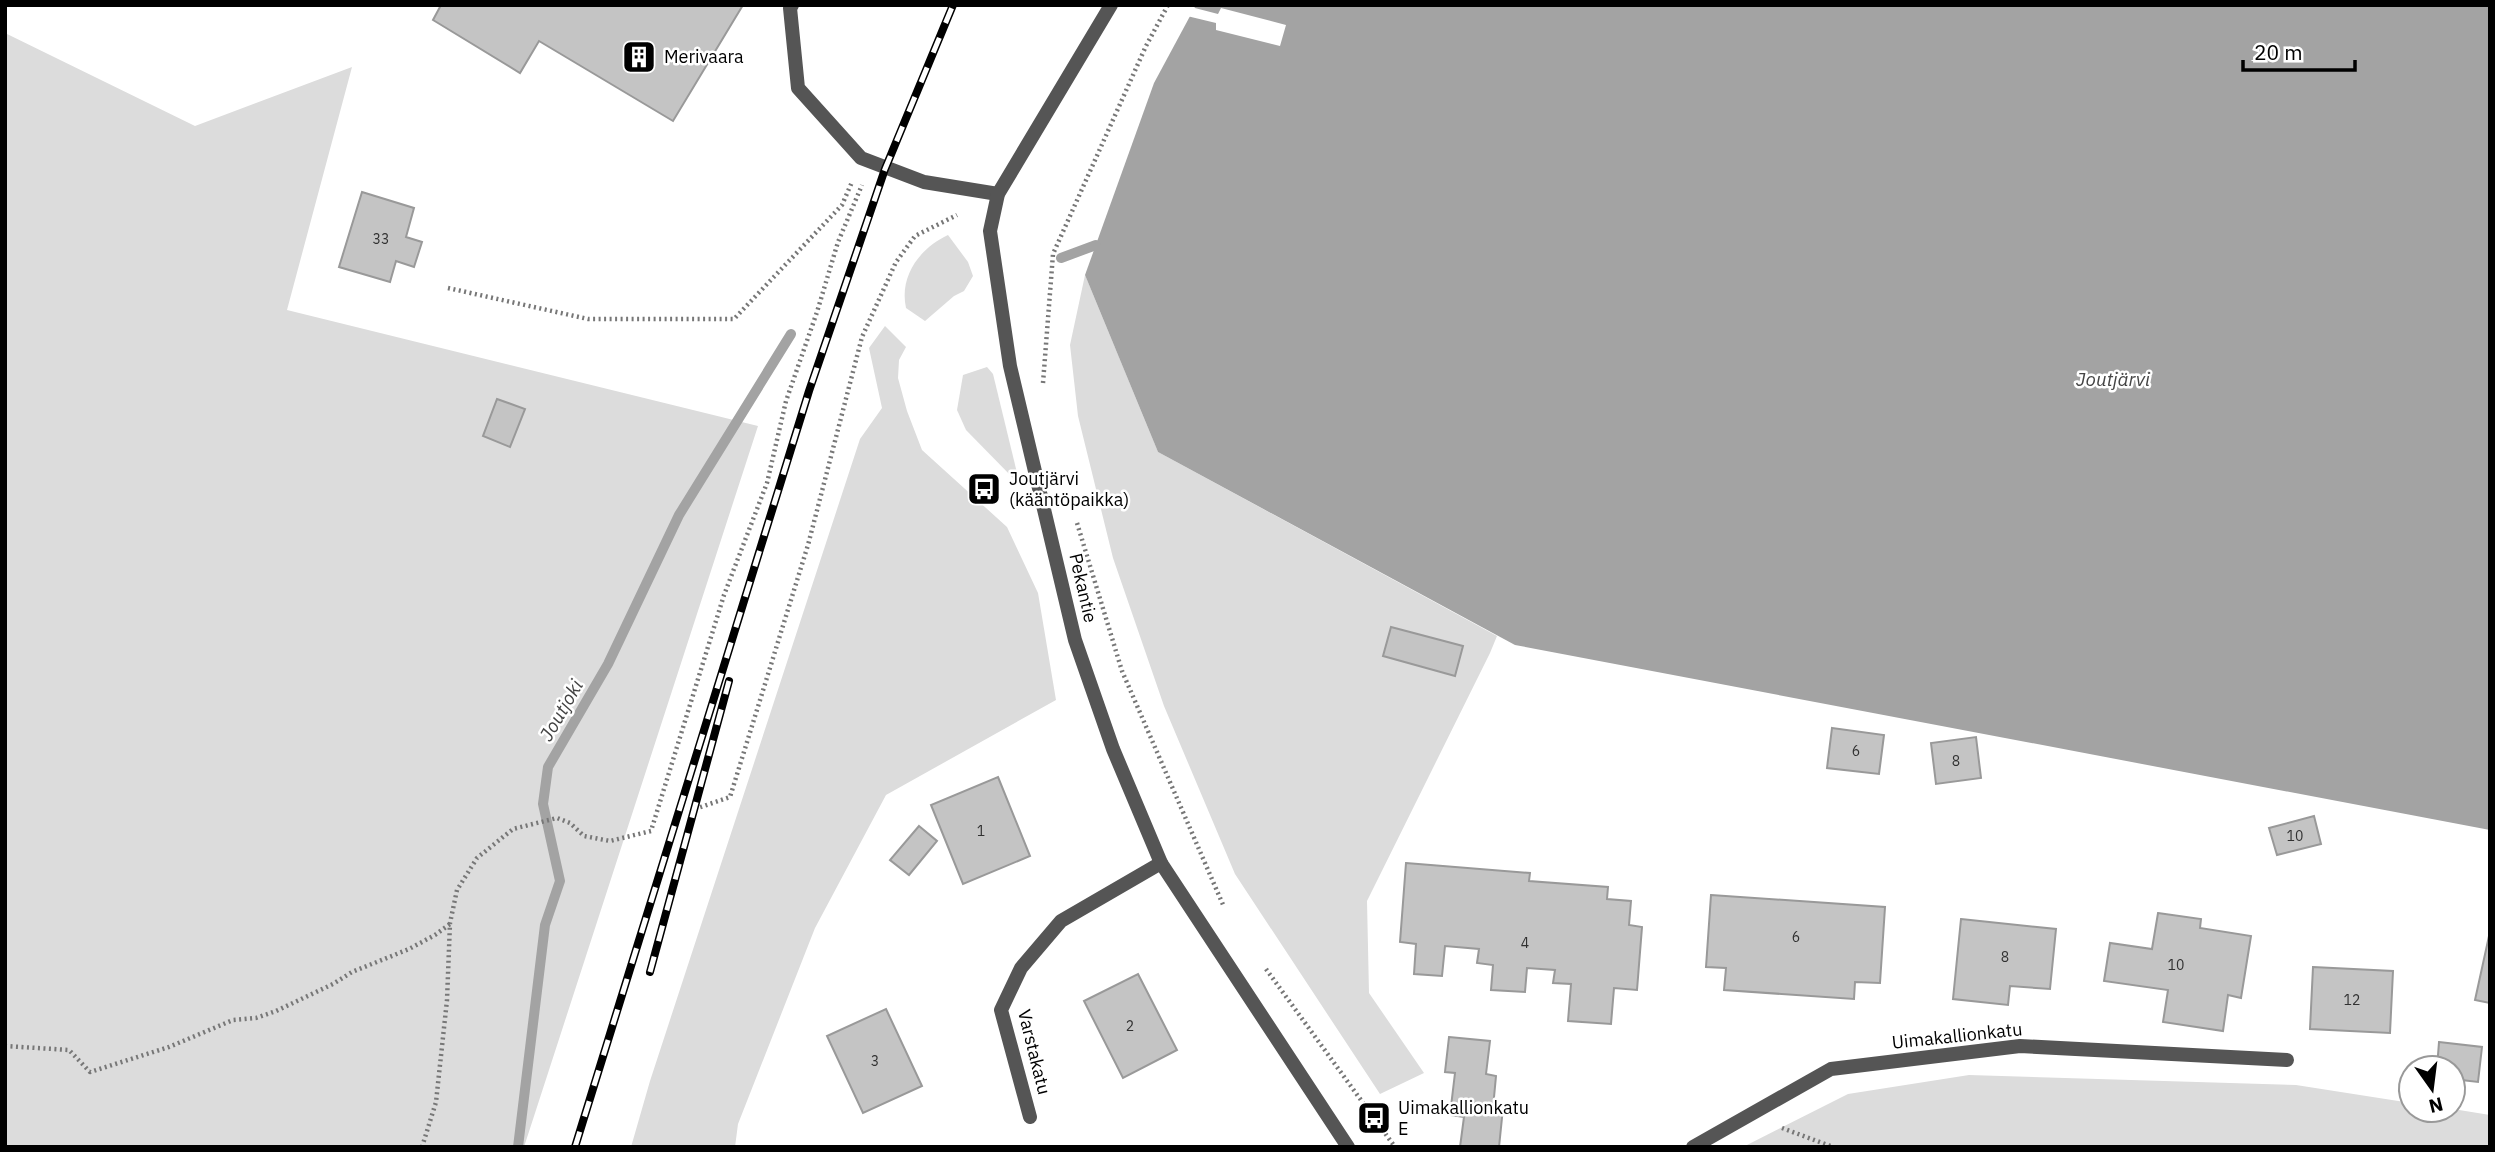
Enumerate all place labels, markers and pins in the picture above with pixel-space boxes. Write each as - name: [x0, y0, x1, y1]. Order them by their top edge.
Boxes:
- building icon: Merivaara: [620, 38, 658, 76]
- place label: Merivaara: [664, 45, 744, 68]
- place label: Joutjärvi (kääntöpaikka): [1009, 467, 1129, 511]
- bus stop icon: Joutjärvi (kääntöpaikka): [965, 470, 1003, 508]
- place label: Uimakallionkatu E: [1398, 1096, 1529, 1140]
- bus stop icon: Uimakallionkatu E: [1355, 1099, 1393, 1137]

